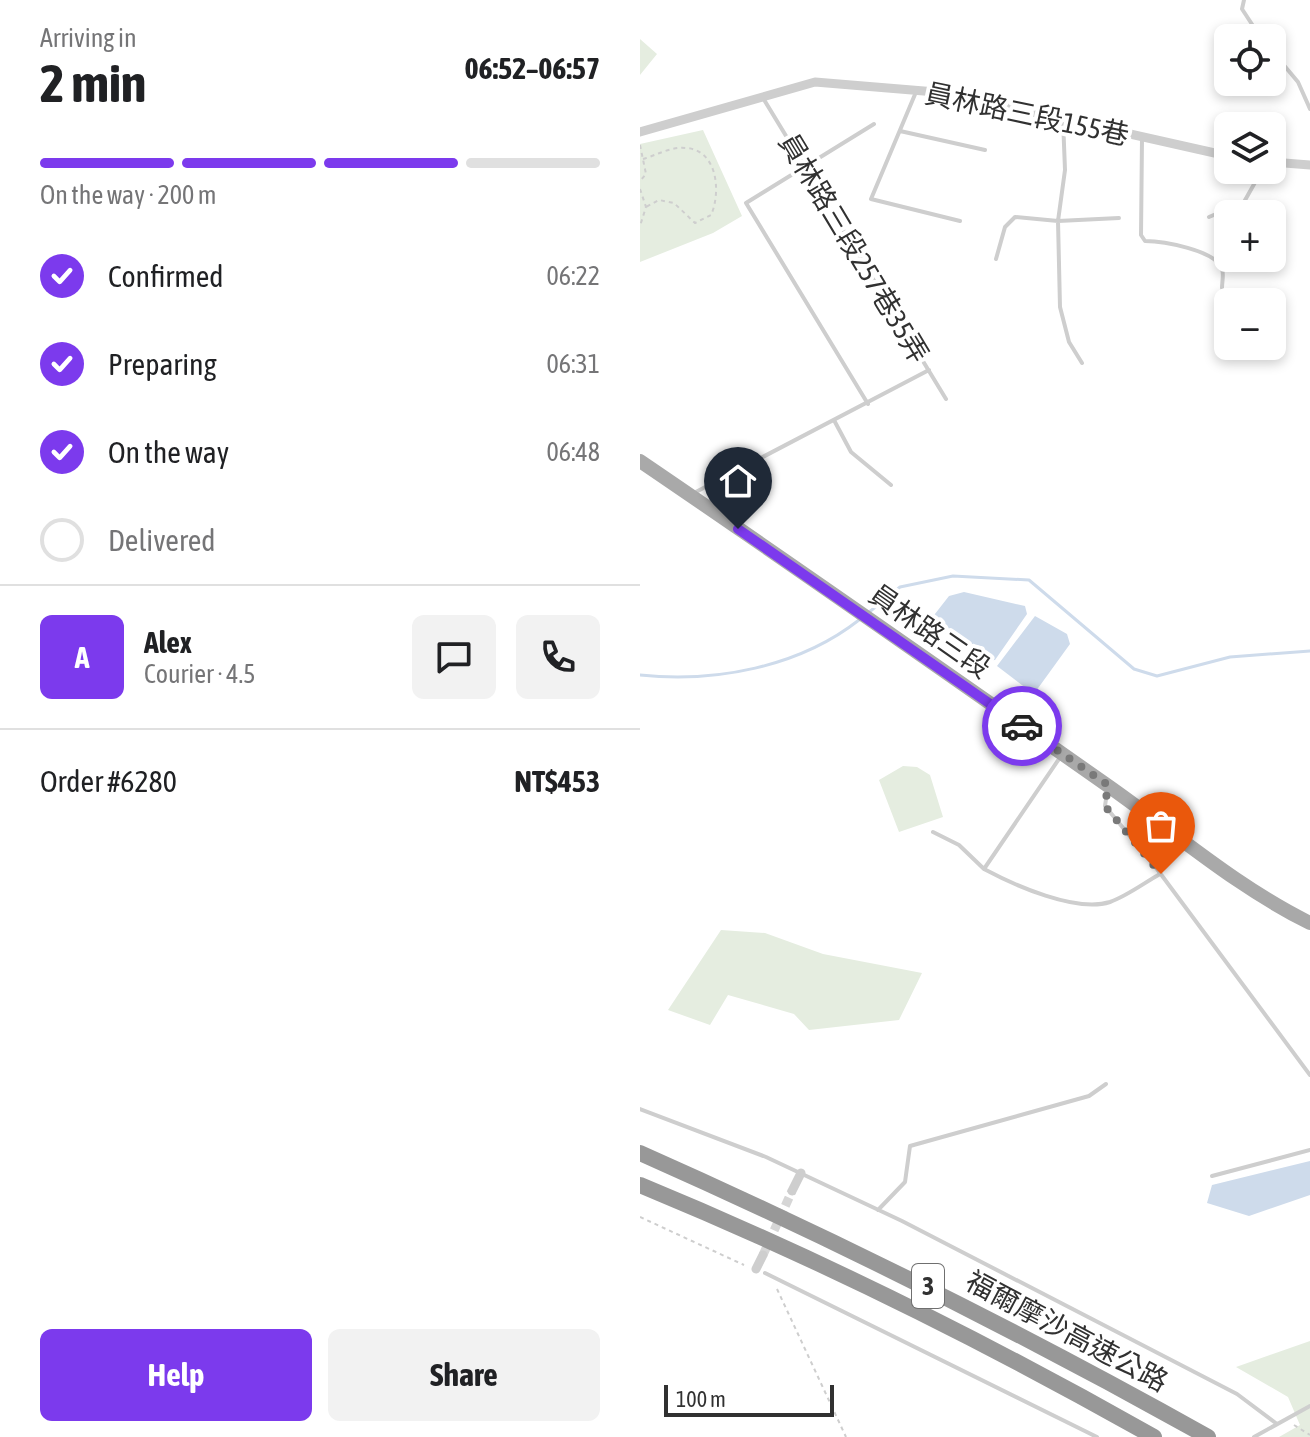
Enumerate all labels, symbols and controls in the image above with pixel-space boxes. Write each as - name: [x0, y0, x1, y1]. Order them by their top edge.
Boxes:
- text: Arriving in: [40, 23, 137, 53]
- map controls: [1214, 24, 1286, 360]
- button: locate: [1214, 24, 1286, 96]
- text: 06:52–06:57: [465, 51, 600, 85]
- text: 2 min: [40, 53, 146, 113]
- street label: 員林路三段155巷: [922, 77, 1132, 151]
- button: layers: [1214, 112, 1286, 184]
- street label: 員林路三段257巷35弄: [773, 128, 935, 368]
- text: On the way · 200 m: [40, 180, 217, 210]
- button: +: [1214, 200, 1286, 272]
- icon: check: [40, 254, 84, 298]
- text: Confirmed: [108, 259, 223, 293]
- text: 06:22: [546, 261, 600, 291]
- button: −: [1214, 288, 1286, 360]
- icon: check: [40, 342, 84, 386]
- text: Preparing: [108, 347, 217, 381]
- text: 06:31: [546, 349, 600, 379]
- icon: check: [40, 430, 84, 474]
- text: On the way: [108, 435, 229, 469]
- text: 06:48: [546, 437, 600, 467]
- pin: [704, 447, 772, 529]
- icon: home: [716, 459, 760, 503]
- text: Delivered: [108, 523, 216, 557]
- street label: 員林路三段: [863, 578, 997, 684]
- button: chat: [412, 615, 496, 699]
- button: phone: [516, 615, 600, 699]
- text: Alex: [144, 625, 192, 659]
- text: A: [75, 640, 89, 674]
- text: Courier · 4.5: [144, 659, 255, 689]
- courier: [982, 686, 1062, 766]
- icon: car: [1000, 704, 1044, 748]
- text: Order #6280: [40, 764, 177, 798]
- text: NT$453: [514, 764, 600, 798]
- pin: [1127, 792, 1195, 874]
- icon: bag: [1139, 804, 1183, 848]
- road number: 3: [912, 1264, 944, 1308]
- street label: 福爾摩沙高速公路: [961, 1264, 1173, 1398]
- button: Help: [40, 1329, 312, 1421]
- button: Share: [328, 1329, 600, 1421]
- scale bar: [664, 1381, 834, 1417]
- text: 100 m: [676, 1386, 726, 1412]

